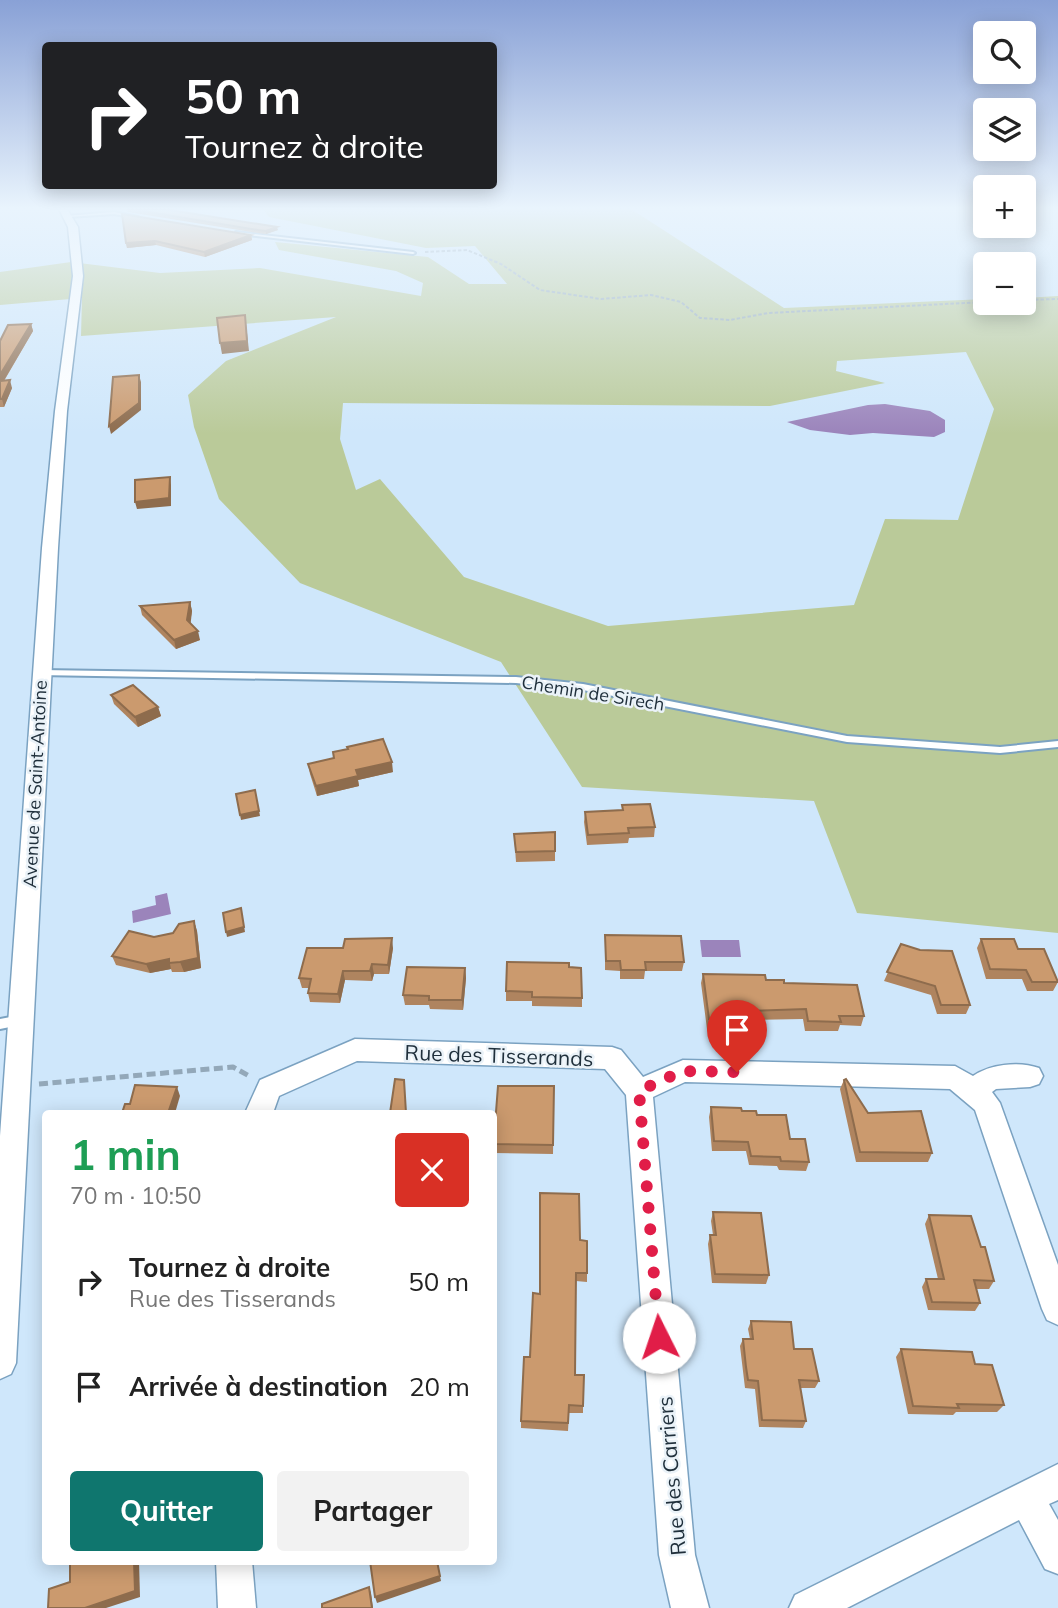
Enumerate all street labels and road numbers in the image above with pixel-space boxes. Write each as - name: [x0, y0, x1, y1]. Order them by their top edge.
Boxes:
- street label: Chemin de Sirech: [520, 670, 666, 716]
- street label: Avenue de Saint-Antoine: [18, 680, 52, 888]
- street label: Rue des Tisserands: [404, 1039, 594, 1071]
- street label: Rue des Carriers: [651, 1395, 691, 1557]

